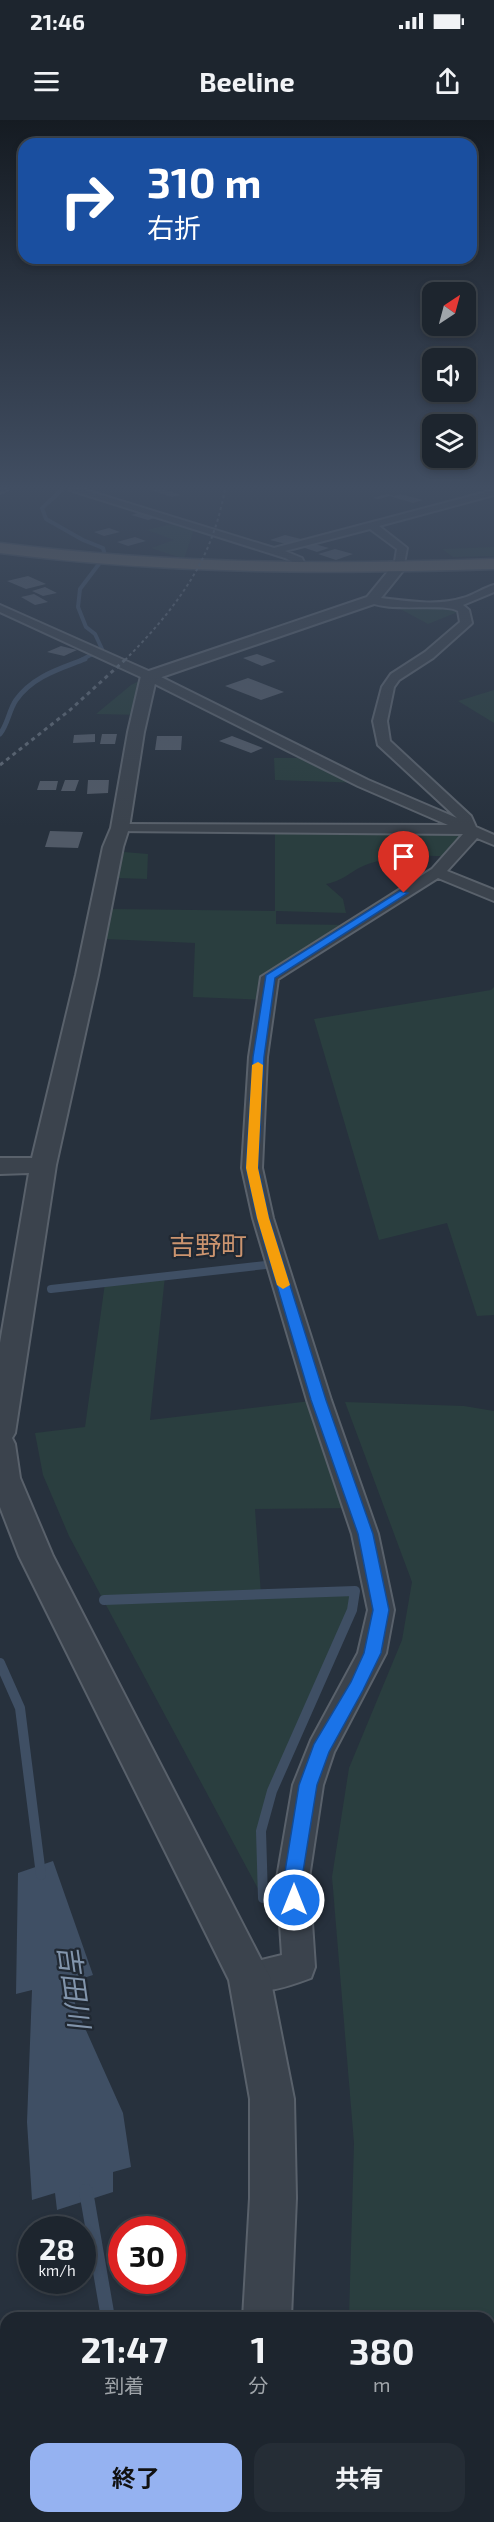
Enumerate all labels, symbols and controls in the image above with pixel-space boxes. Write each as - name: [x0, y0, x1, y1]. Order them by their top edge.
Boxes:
- text: 21:46: [30, 8, 85, 34]
- icon: menu: [30, 65, 63, 98]
- text: Beeline: [199, 65, 295, 97]
- icon: share: [431, 65, 464, 98]
- text: 310 m: [147, 156, 262, 206]
- icon: right: [48, 162, 126, 240]
- text: 右折: [147, 211, 201, 243]
- north arrow: [422, 282, 476, 336]
- map controls: [422, 282, 476, 468]
- button: sound: [422, 348, 476, 402]
- button: layers: [422, 414, 476, 468]
- pin: [378, 831, 429, 893]
- icon: arrive: [387, 840, 420, 873]
- district label: 吉野町: [169, 1229, 247, 1260]
- position arrow: [262, 1868, 326, 1932]
- water label: 吉田川: [52, 1942, 98, 2033]
- speed limit sign: 30: [108, 2216, 186, 2294]
- text: 28: [39, 2230, 75, 2266]
- text: km/h: [38, 2261, 76, 2279]
- text: 21:47: [80, 2327, 168, 2370]
- text: 1: [251, 2327, 266, 2370]
- text: 380: [349, 2329, 415, 2372]
- text: m: [373, 2372, 391, 2396]
- text: 到着: [104, 2373, 144, 2397]
- text: 分: [249, 2373, 269, 2397]
- button: 終了: [30, 2443, 242, 2512]
- button: 共有: [254, 2443, 465, 2512]

